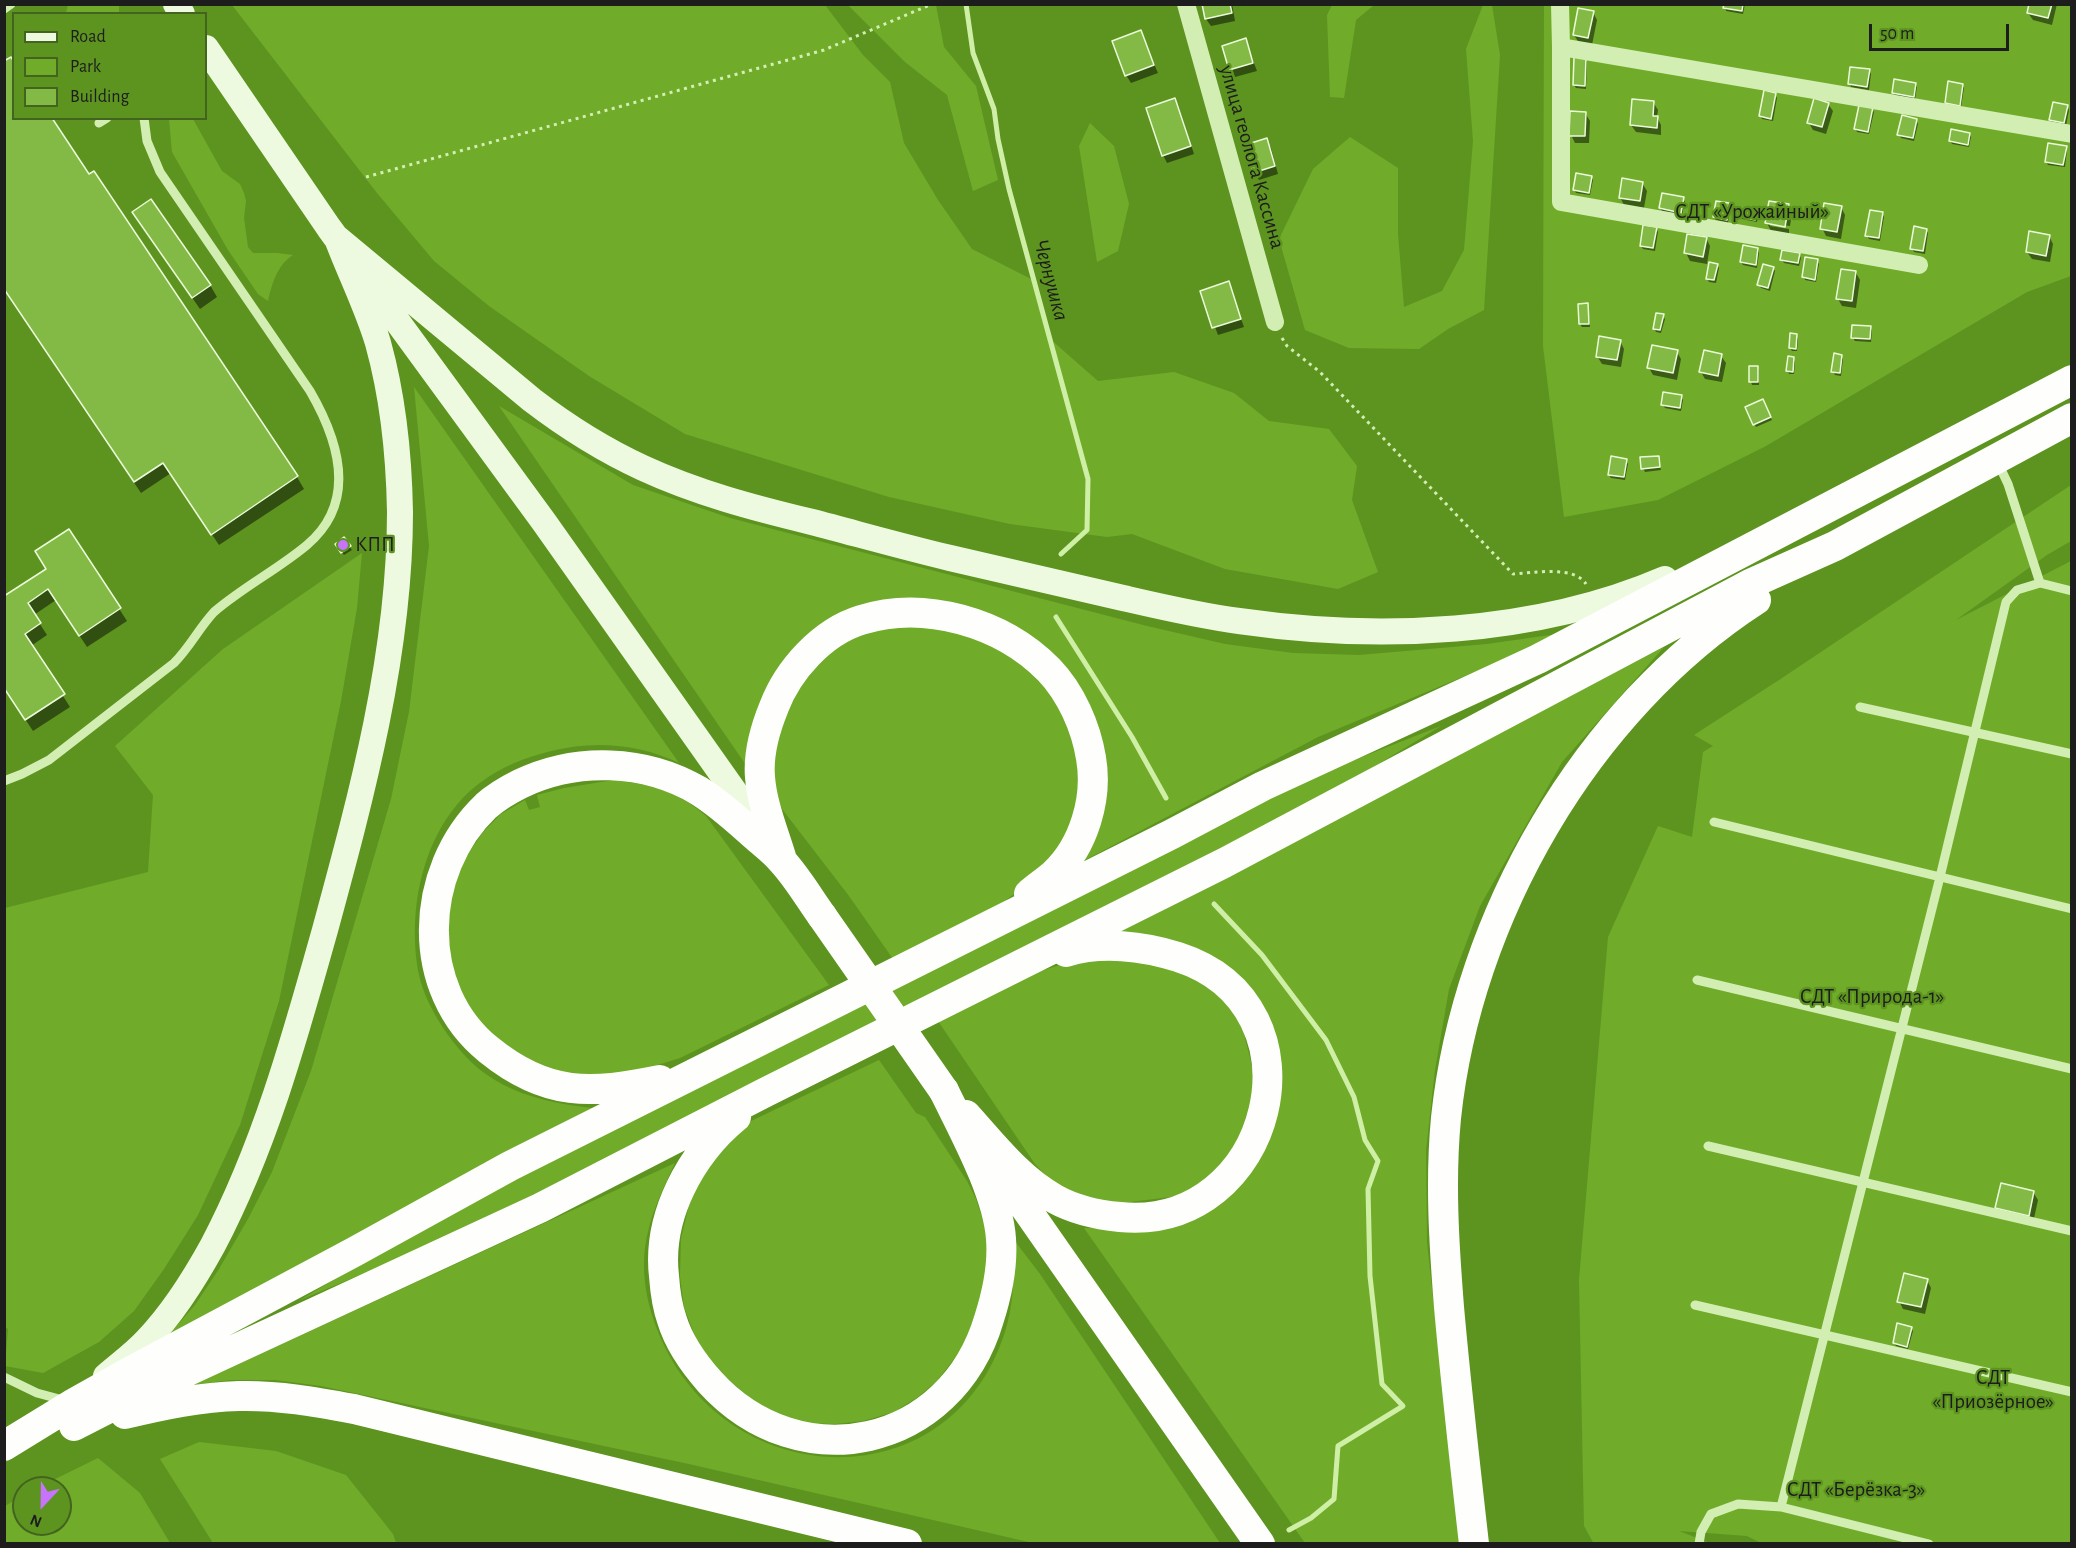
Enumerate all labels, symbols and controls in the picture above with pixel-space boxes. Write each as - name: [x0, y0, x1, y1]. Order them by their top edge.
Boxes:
- legend: [12, 12, 207, 120]
- scale bar: [1872, 12, 2012, 50]
- text: 50 m: [1880, 25, 1914, 43]
- text: Road: [70, 28, 106, 46]
- text: Park: [70, 58, 101, 76]
- street label: улица геолога Кассина: [1214, 62, 1290, 252]
- text: Building: [70, 88, 129, 106]
- park label: СДТ «Урожайный»: [1675, 199, 1829, 225]
- water label: Чернушка: [1028, 237, 1074, 323]
- place label: КПП: [355, 532, 395, 558]
- marker: КПП: [336, 538, 350, 552]
- park label: СДТ «Природа-1»: [1800, 984, 1944, 1010]
- park label: СДТ «Приозёрное»: [1932, 1365, 2054, 1415]
- north arrow: [12, 1476, 72, 1536]
- park label: СДТ «Берёзка-3»: [1787, 1477, 1925, 1503]
- text: N: [28, 1511, 44, 1530]

